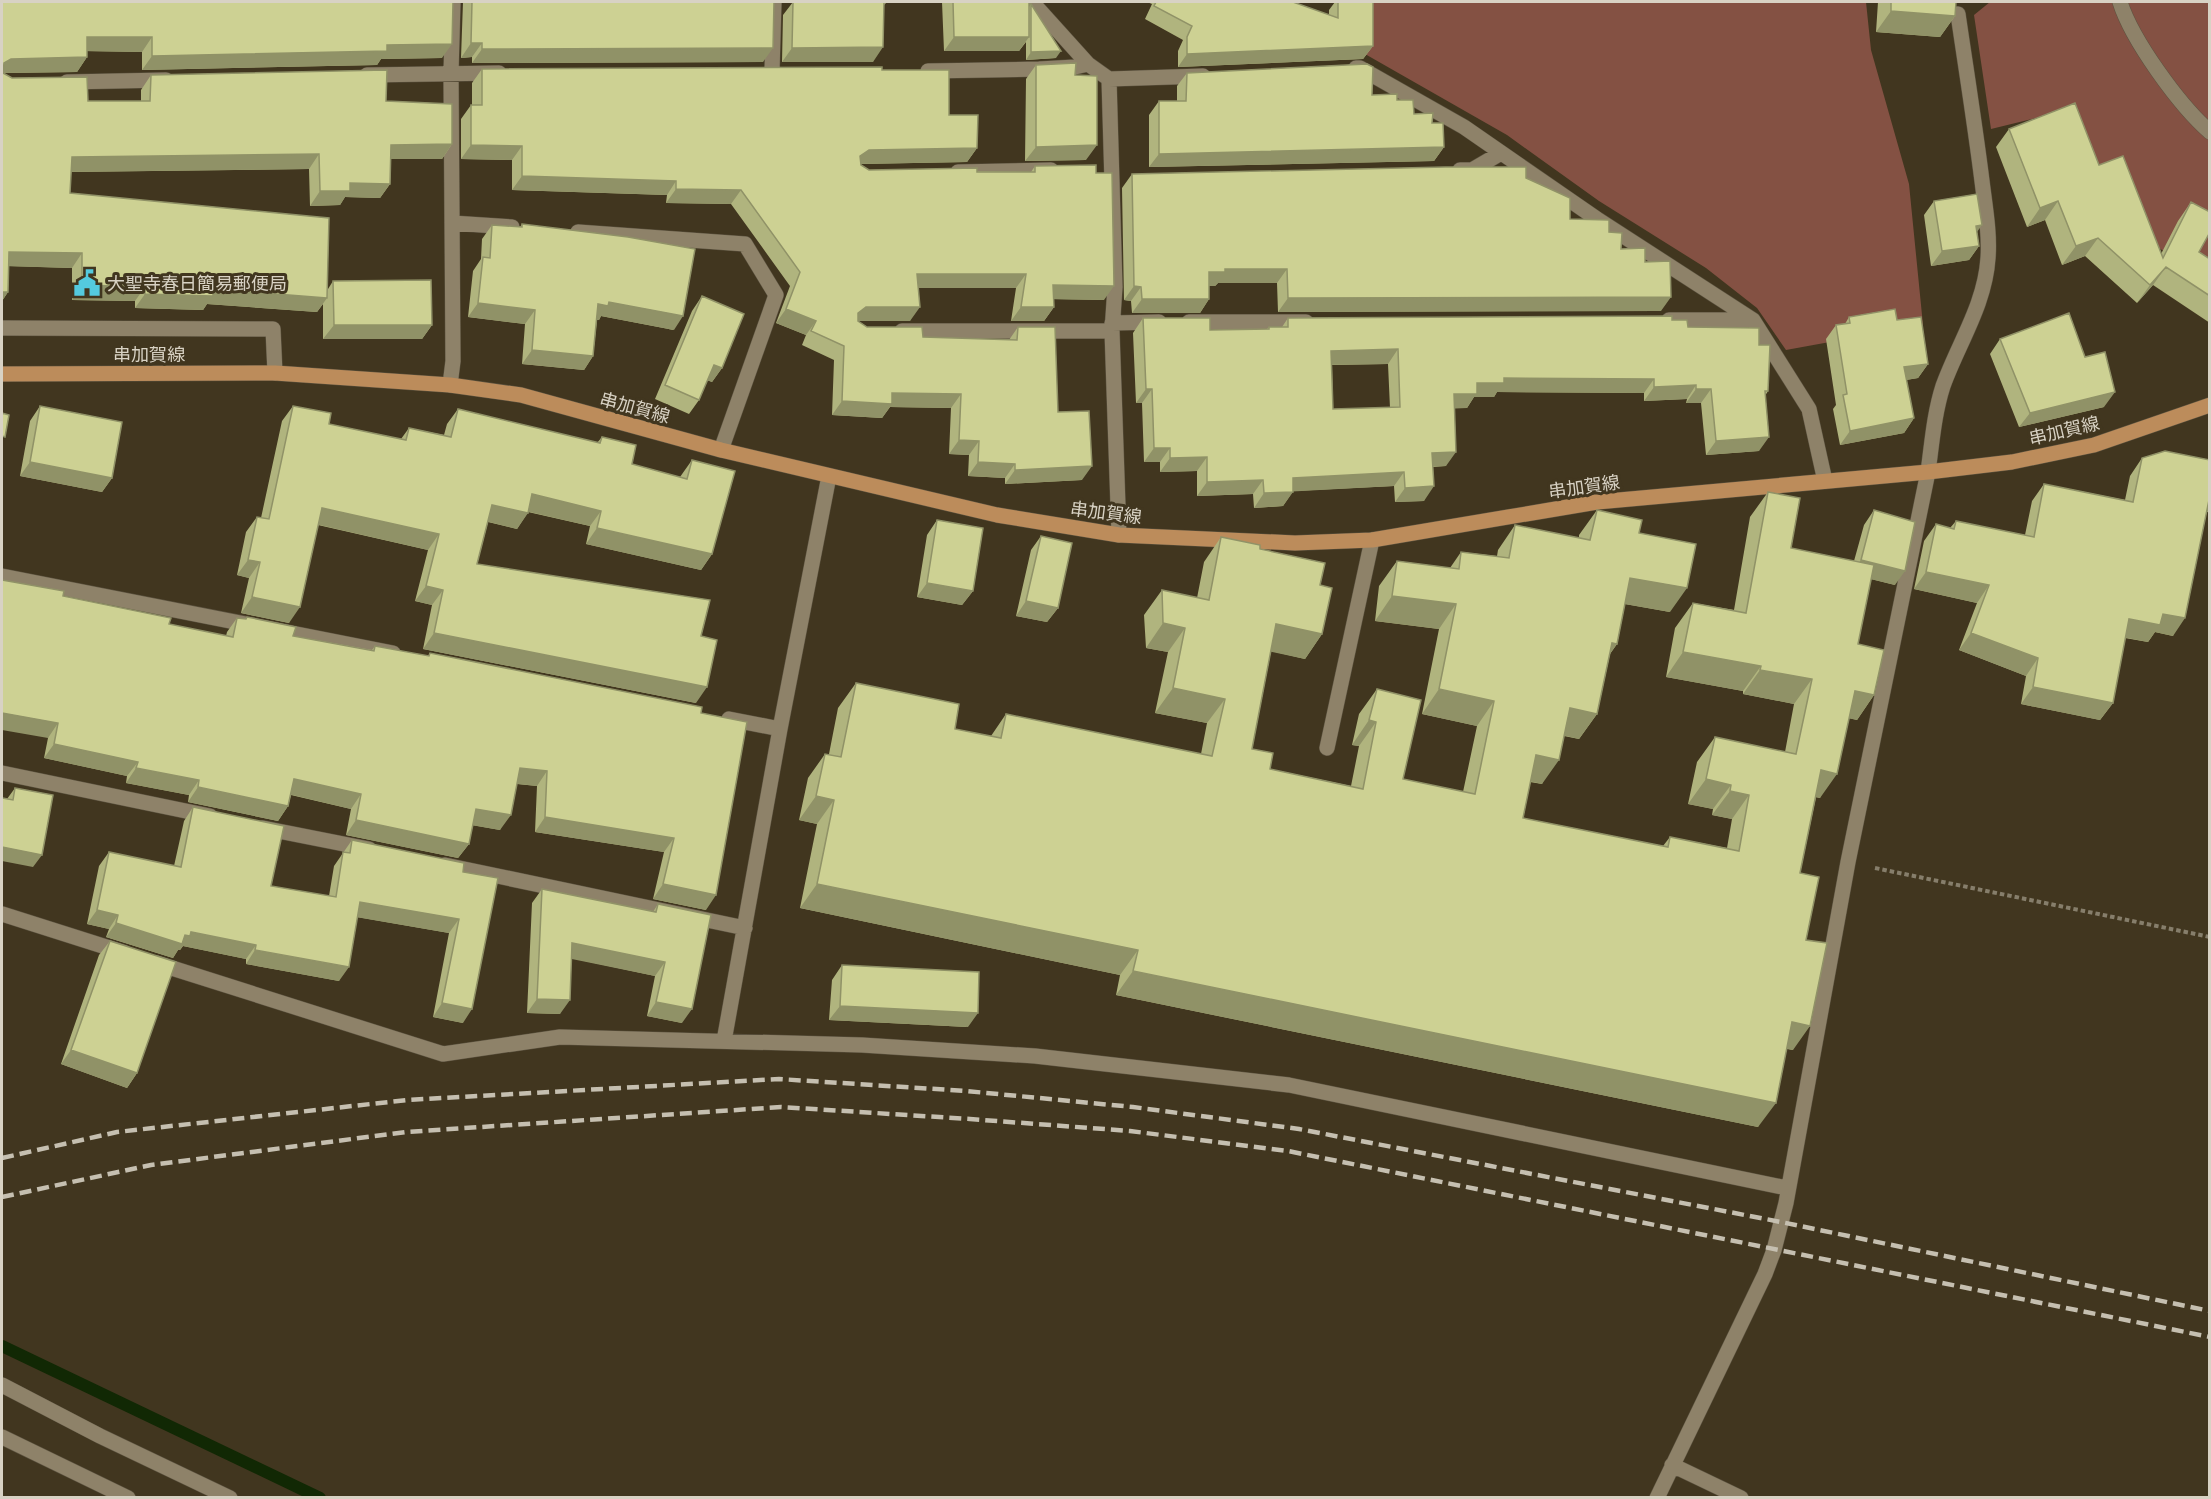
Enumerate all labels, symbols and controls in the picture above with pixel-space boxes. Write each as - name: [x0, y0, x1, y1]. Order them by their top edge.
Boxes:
- public building icon: 大聖寺春日簡易郵便局: [72, 268, 102, 298]
- place label: 大聖寺春日簡易郵便局: [107, 272, 287, 294]
- street label: 串加賀線: [113, 343, 185, 365]
- street label: 串加賀線: [597, 387, 673, 427]
- street label: 串加賀線: [2026, 411, 2102, 449]
- street label: 串加賀線: [1547, 470, 1621, 502]
- street label: 串加賀線: [1069, 497, 1143, 527]

